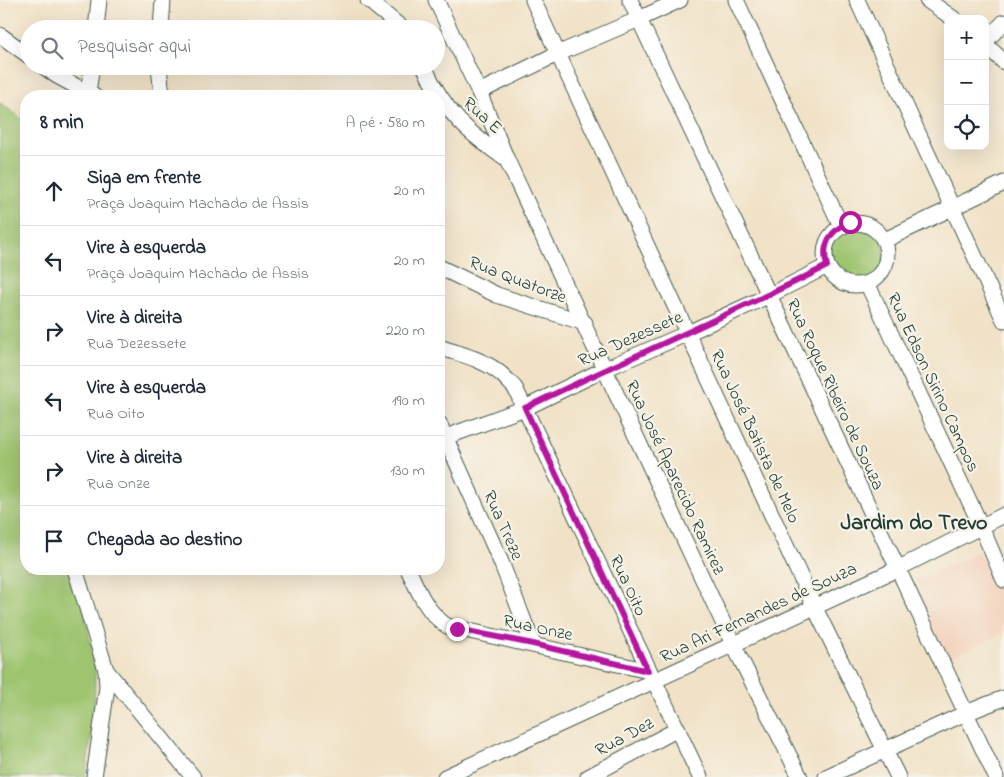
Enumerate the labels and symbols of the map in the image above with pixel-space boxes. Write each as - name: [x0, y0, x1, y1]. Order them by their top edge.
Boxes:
- street label: Rua E: [456, 92, 507, 141]
- route start: [839, 211, 862, 234]
- street label: Rua Quatorze: [465, 250, 571, 312]
- street label: Rua Edson Sirino Campos: [879, 289, 985, 477]
- street label: Rua Roque Ribeiro de Souza: [778, 295, 890, 495]
- street label: Rua Dezessete: [574, 305, 688, 374]
- street label: Rua José Batista de Melo: [702, 346, 806, 528]
- street label: Rua José Aparecido Ramirez: [618, 376, 731, 580]
- street label: Rua Treze: [475, 487, 529, 566]
- district label: Jardim do Trevo: [841, 508, 987, 540]
- street label: Rua Oito: [602, 551, 653, 621]
- street label: Rua Ari Fernandes de Souza: [656, 557, 862, 671]
- street label: Rua Onze: [500, 609, 576, 649]
- route end: [446, 618, 469, 641]
- street label: Rua Dez: [591, 711, 659, 764]

